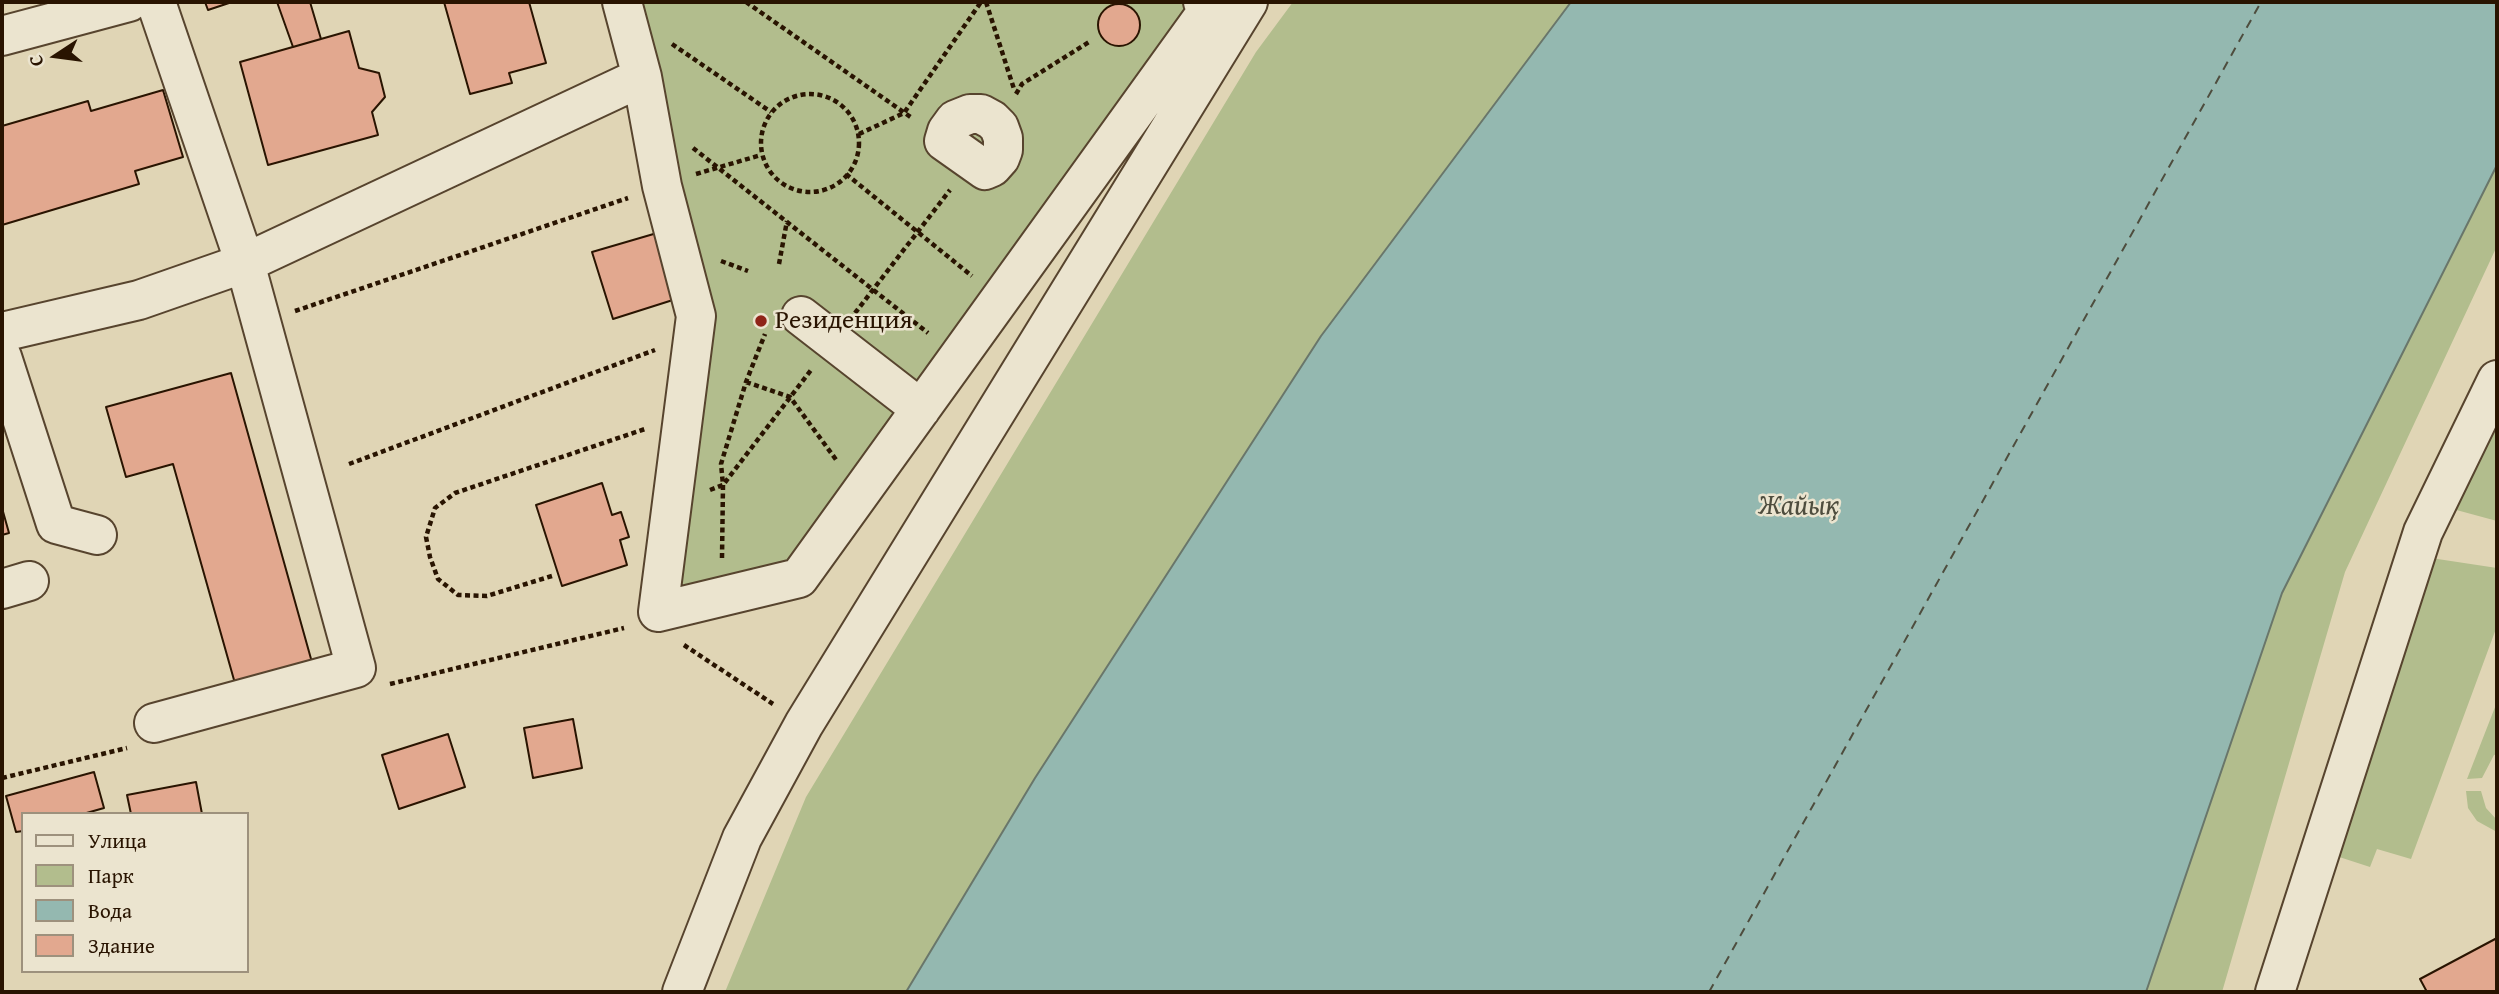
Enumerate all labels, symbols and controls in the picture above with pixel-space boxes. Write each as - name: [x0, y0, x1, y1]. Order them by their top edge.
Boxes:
- north arrow: [21, 21, 91, 91]
- text: С: [21, 52, 50, 69]
- place label: Резиденция: [775, 305, 913, 337]
- marker: Резиденция: [753, 313, 769, 329]
- water label: Жайық: [1759, 490, 1839, 524]
- legend: [21, 812, 248, 973]
- text: Улица: [88, 825, 147, 856]
- text: Парк: [88, 860, 134, 891]
- text: Вода: [88, 895, 132, 926]
- text: Здание: [88, 930, 155, 961]

